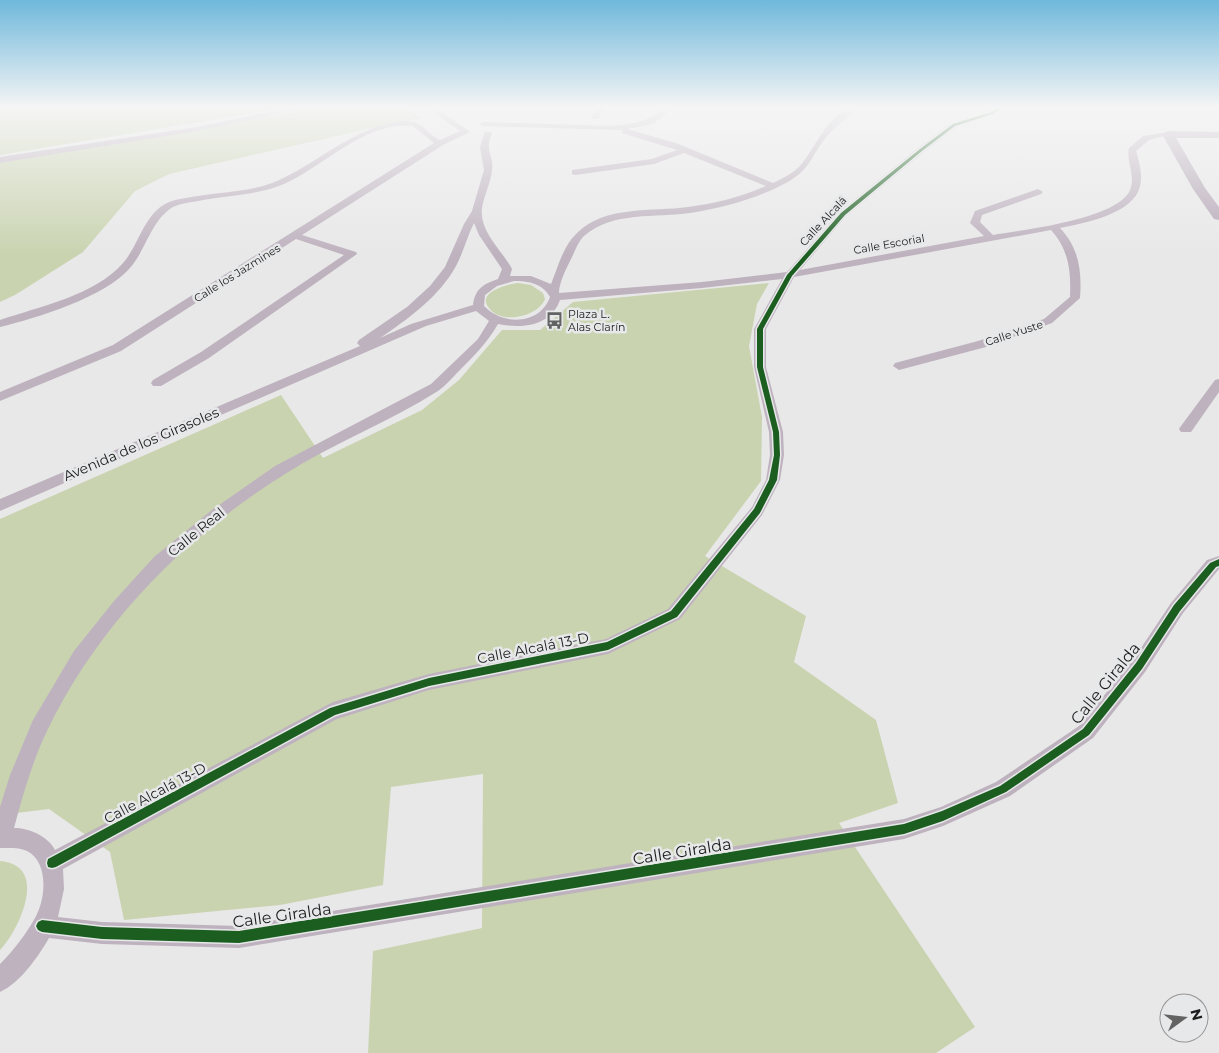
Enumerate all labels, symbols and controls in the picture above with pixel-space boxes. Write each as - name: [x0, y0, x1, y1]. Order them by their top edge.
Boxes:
- street label: Calle Alcalá: [797, 193, 849, 249]
- street label: Calle Escorial: [852, 231, 926, 257]
- street label: Calle los Jazmines: [191, 240, 283, 305]
- place label: Plaza L. Alas Clarín: [568, 307, 626, 334]
- bus stop icon: Plaza L. Alas Clarín: [544, 310, 564, 330]
- street label: Calle Yuste: [983, 317, 1045, 349]
- street label: Avenida de los Girasoles: [60, 403, 222, 485]
- street label: Calle Real: [164, 504, 228, 560]
- street label: Calle Alcalá 13-D: [476, 628, 590, 668]
- street label: Calle Giralda: [1067, 639, 1144, 728]
- street label: Calle Alcalá 13-D: [101, 758, 209, 828]
- street label: Calle Giralda: [631, 834, 733, 869]
- street label: Calle Giralda: [231, 899, 333, 932]
- north arrow: [1159, 993, 1209, 1043]
- text: N: [1186, 1007, 1207, 1022]

